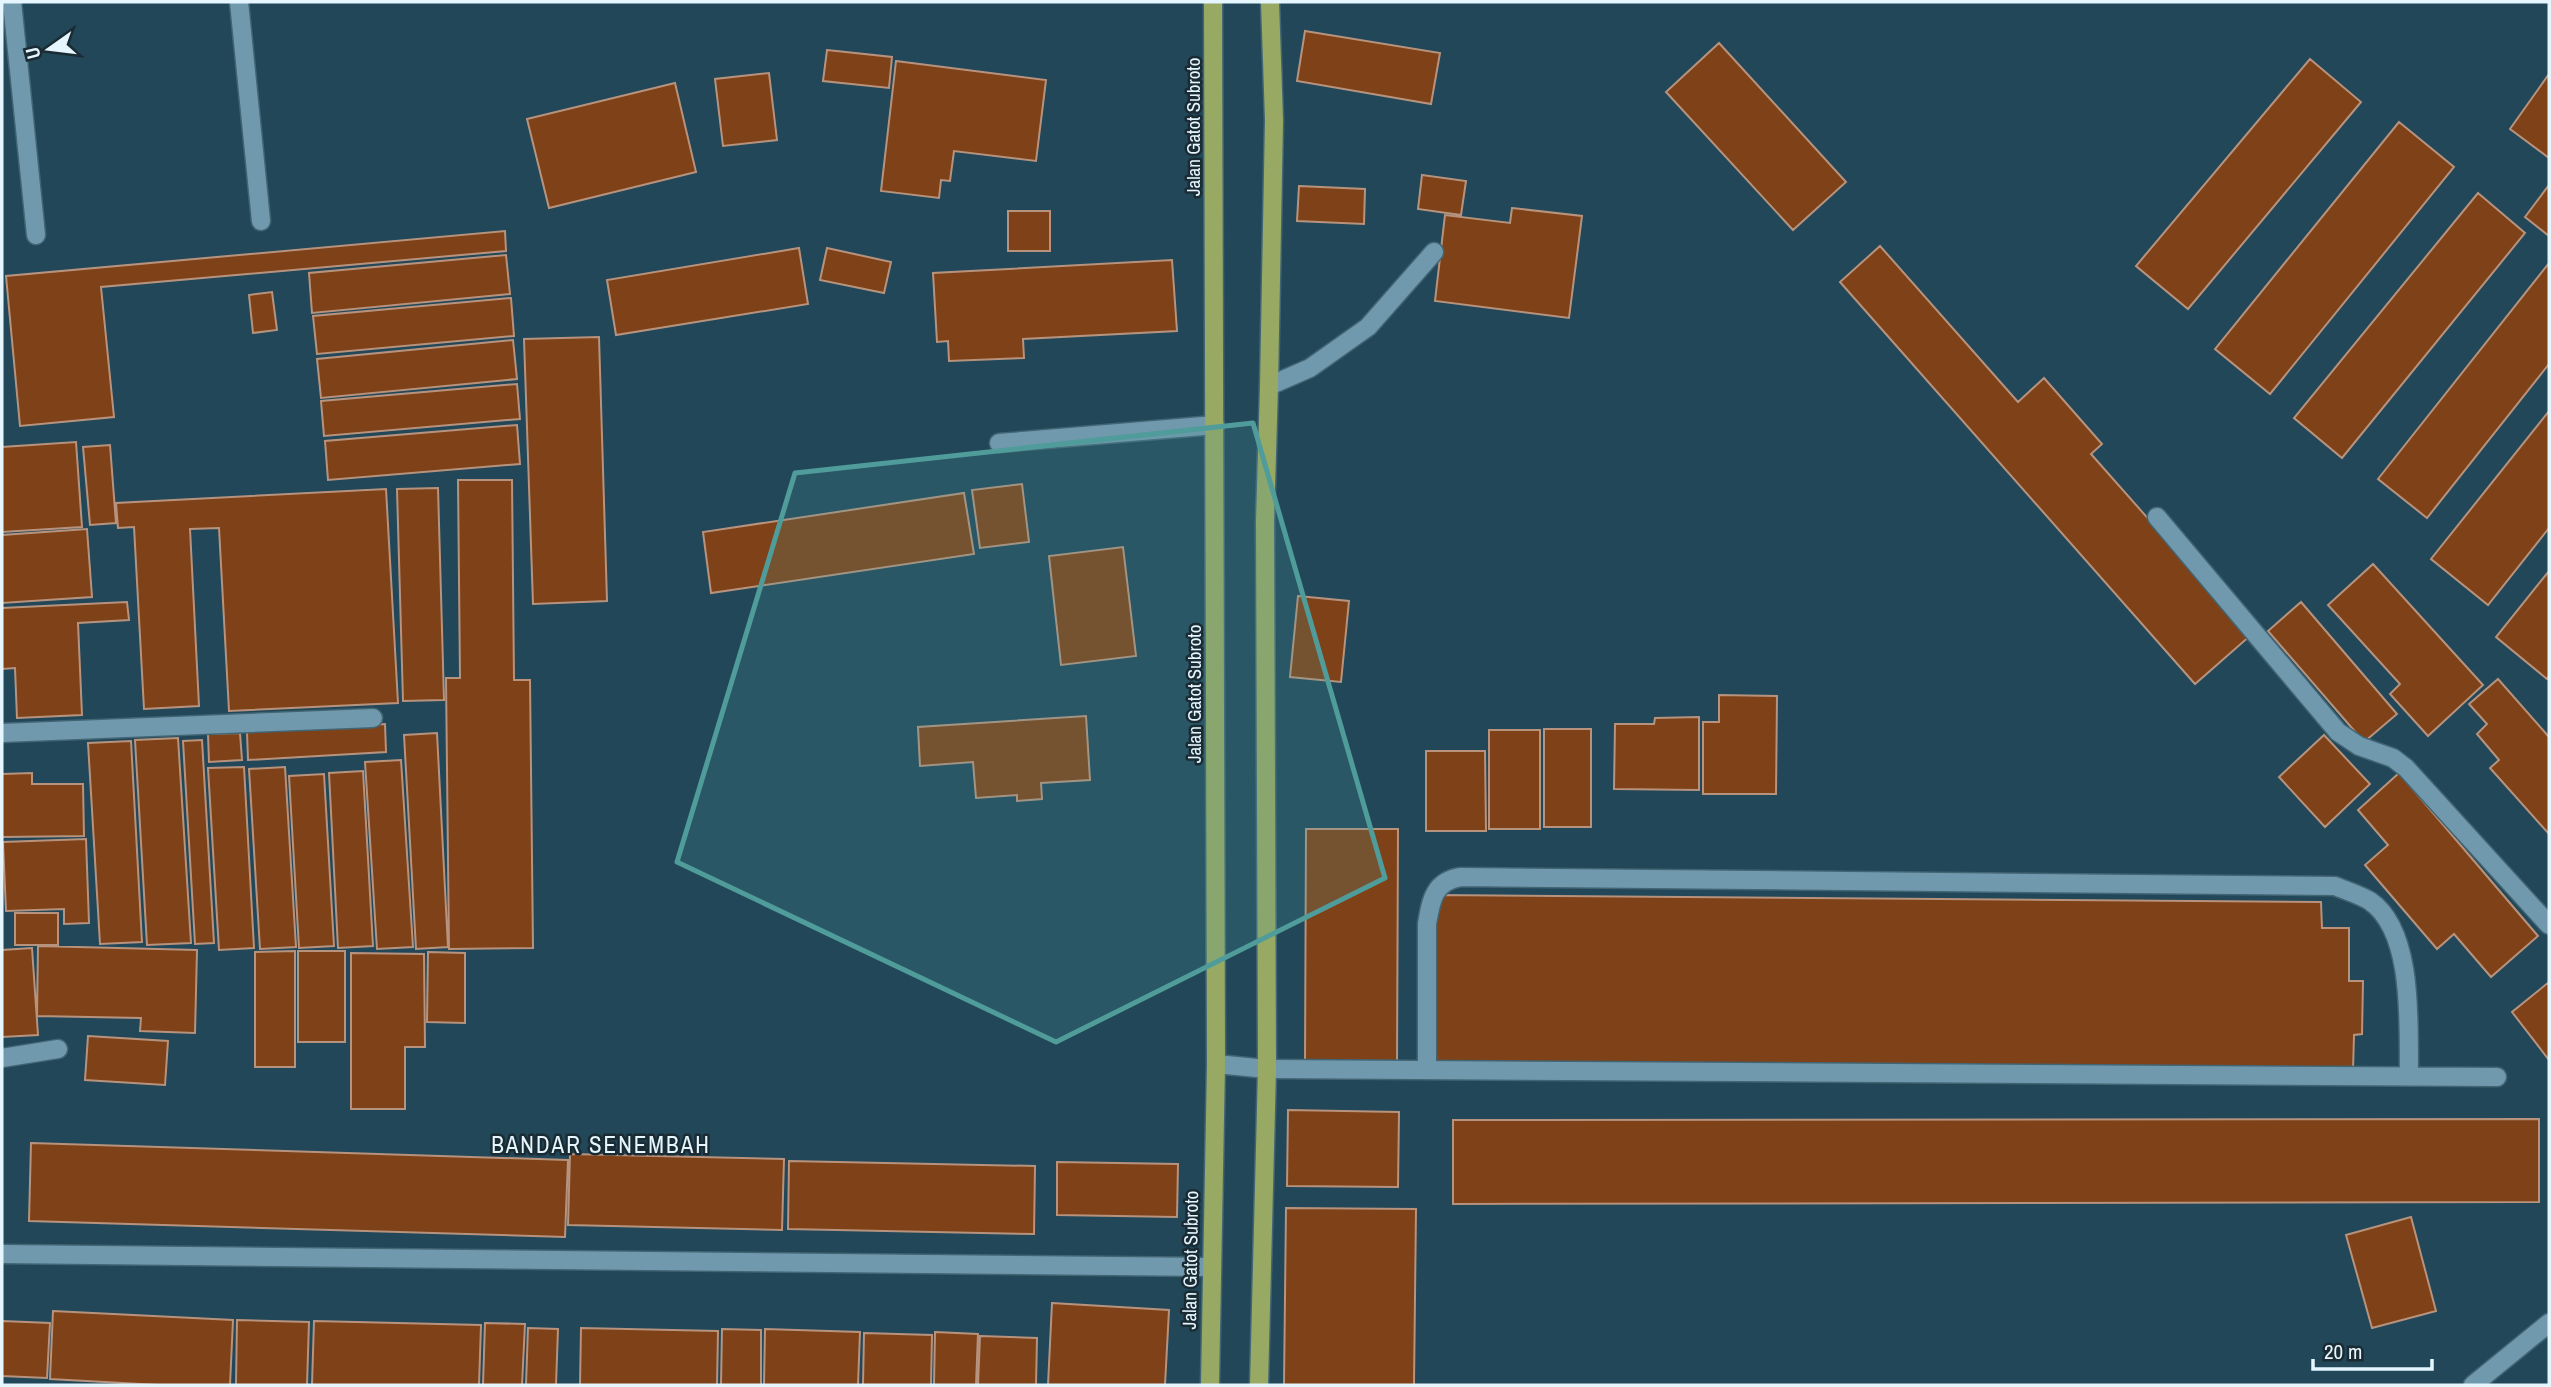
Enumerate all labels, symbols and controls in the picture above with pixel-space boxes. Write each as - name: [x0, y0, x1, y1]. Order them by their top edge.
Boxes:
- north arrow: [14, 14, 84, 84]
- text: U: [19, 45, 46, 62]
- street label: Jalan Gatot Subroto: [1180, 58, 1206, 196]
- street label: Jalan Gatot Subroto: [1181, 625, 1207, 763]
- district label: BANDAR SENEMBAH: [491, 1129, 711, 1160]
- street label: Jalan Gatot Subroto: [1176, 1190, 1204, 1330]
- scale bar: [2313, 1328, 2432, 1372]
- text: 20 m: [2324, 1337, 2362, 1366]

